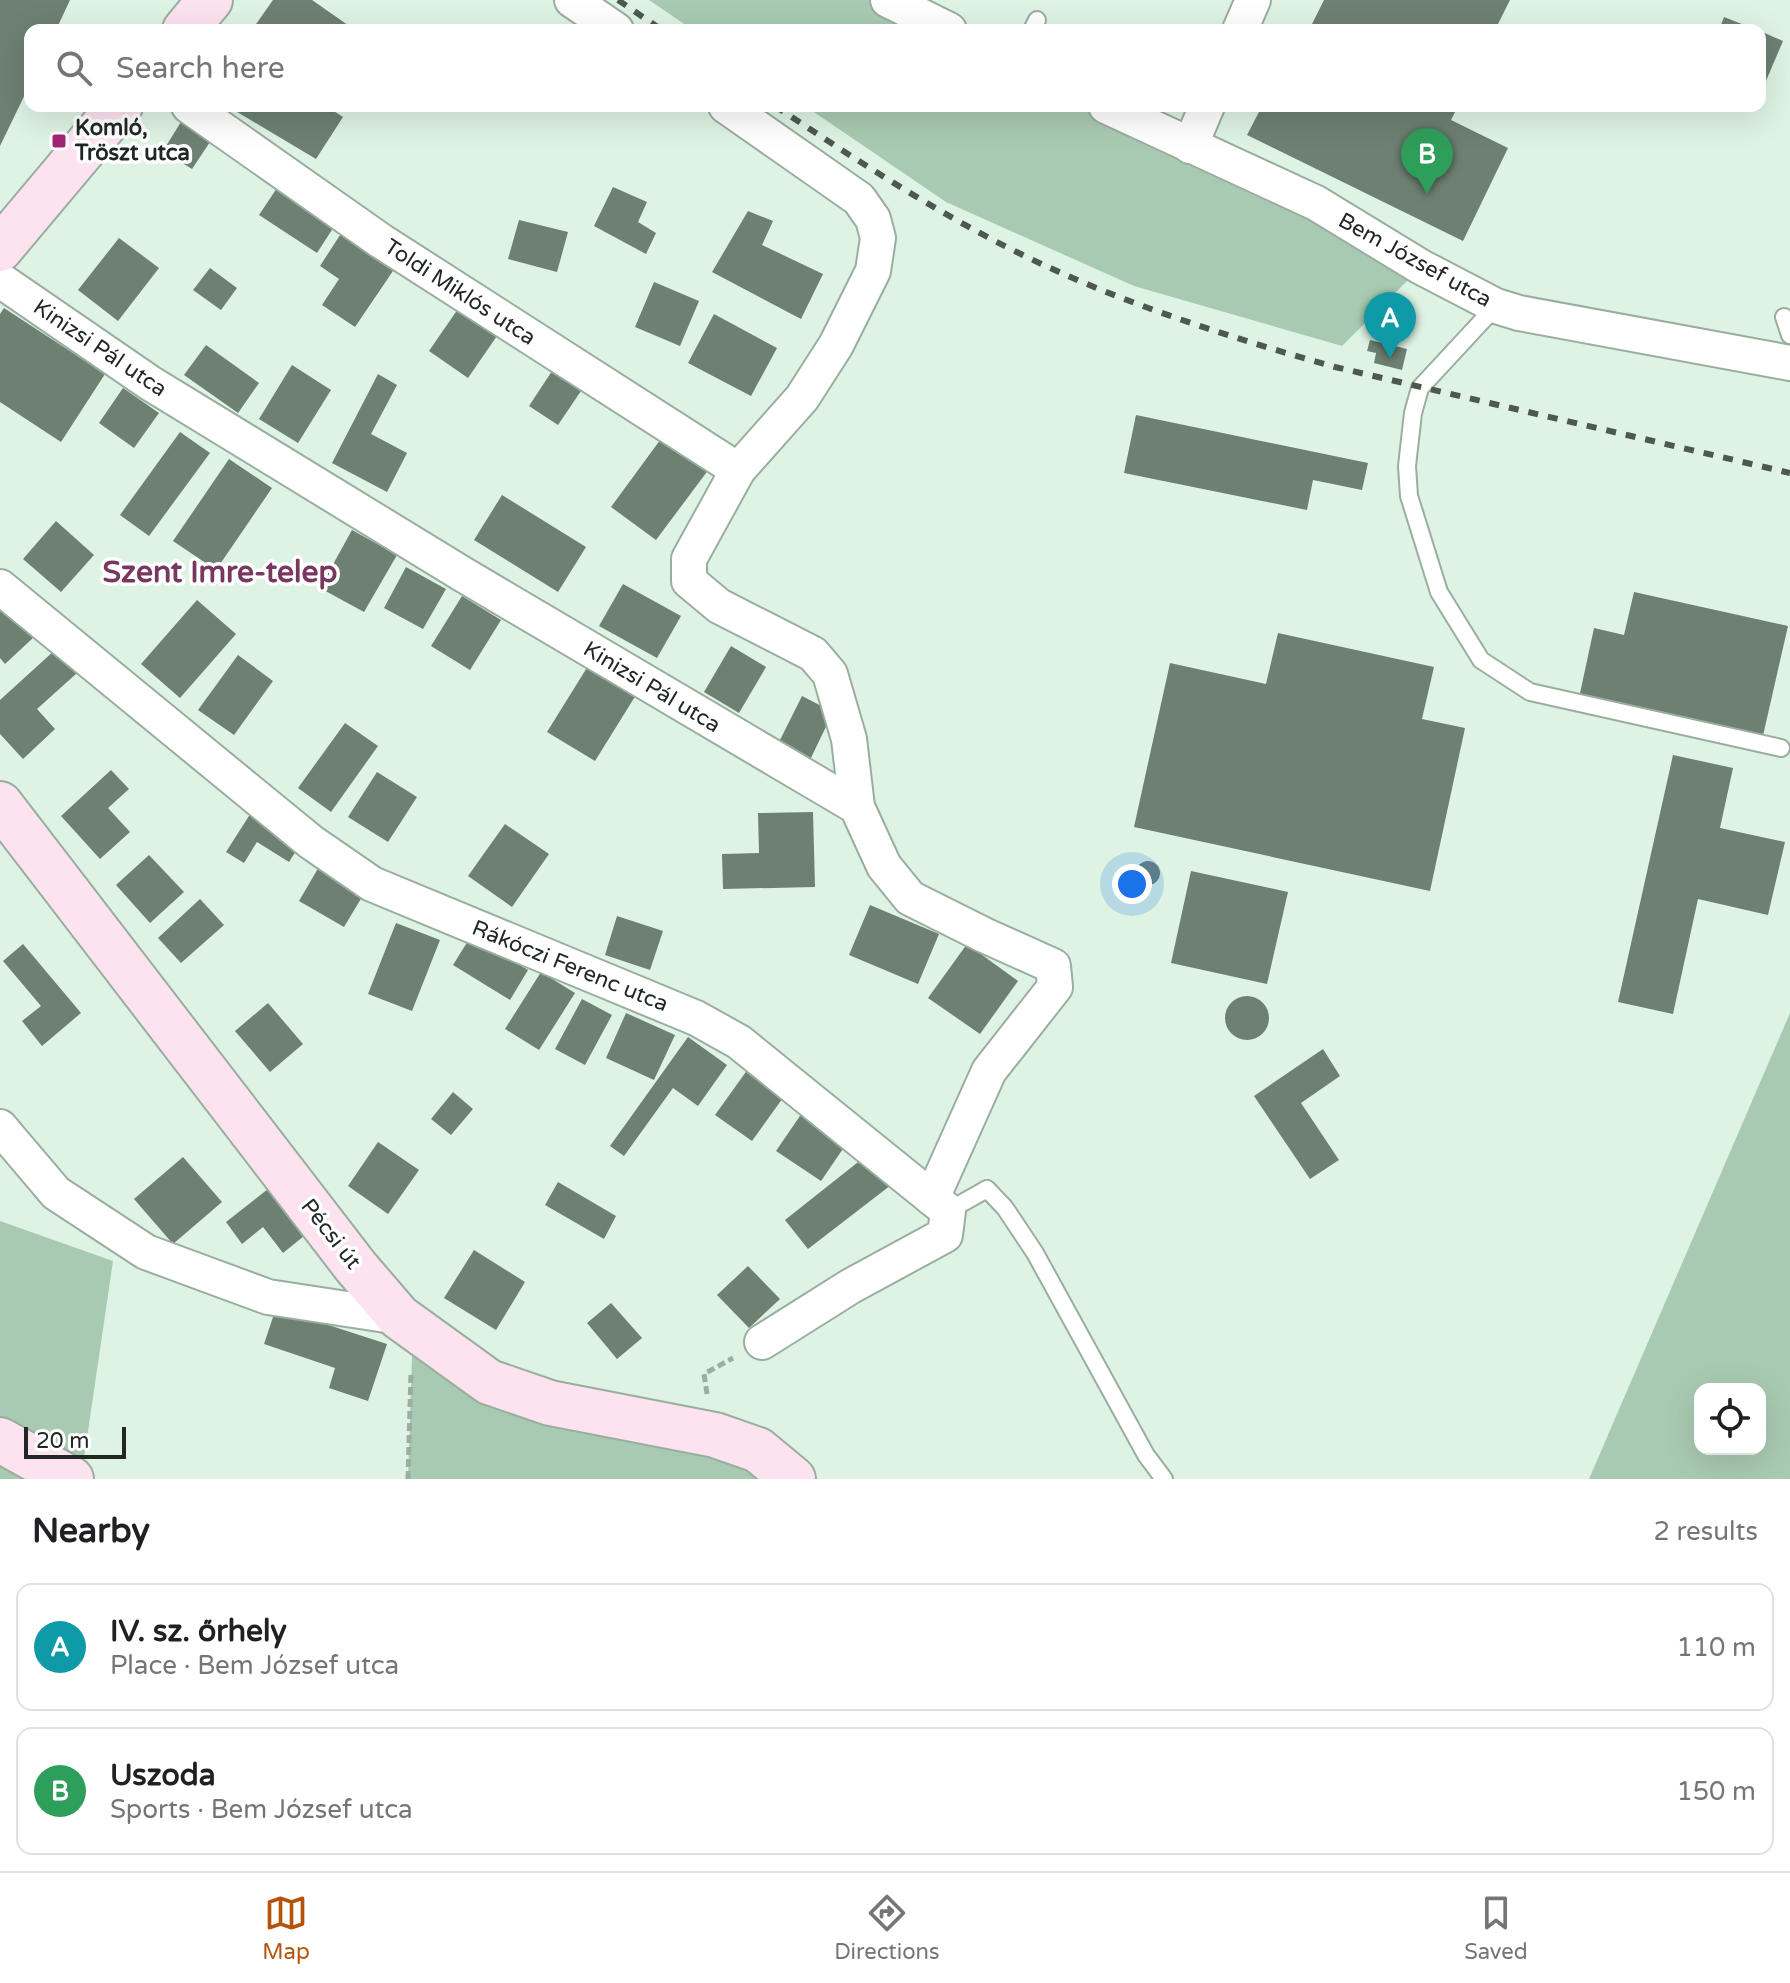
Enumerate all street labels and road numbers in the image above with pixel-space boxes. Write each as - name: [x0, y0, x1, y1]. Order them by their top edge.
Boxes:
- street label: Bem József utca: [1334, 207, 1496, 313]
- street label: Toldi Miklós utca: [379, 233, 541, 351]
- street label: Kinizsi Pál utca: [28, 294, 172, 402]
- street label: Kinizsi Pál utca: [579, 636, 725, 738]
- street label: Rákóczi Ferenc utca: [468, 915, 672, 1017]
- street label: Pécsi út: [295, 1194, 367, 1274]

